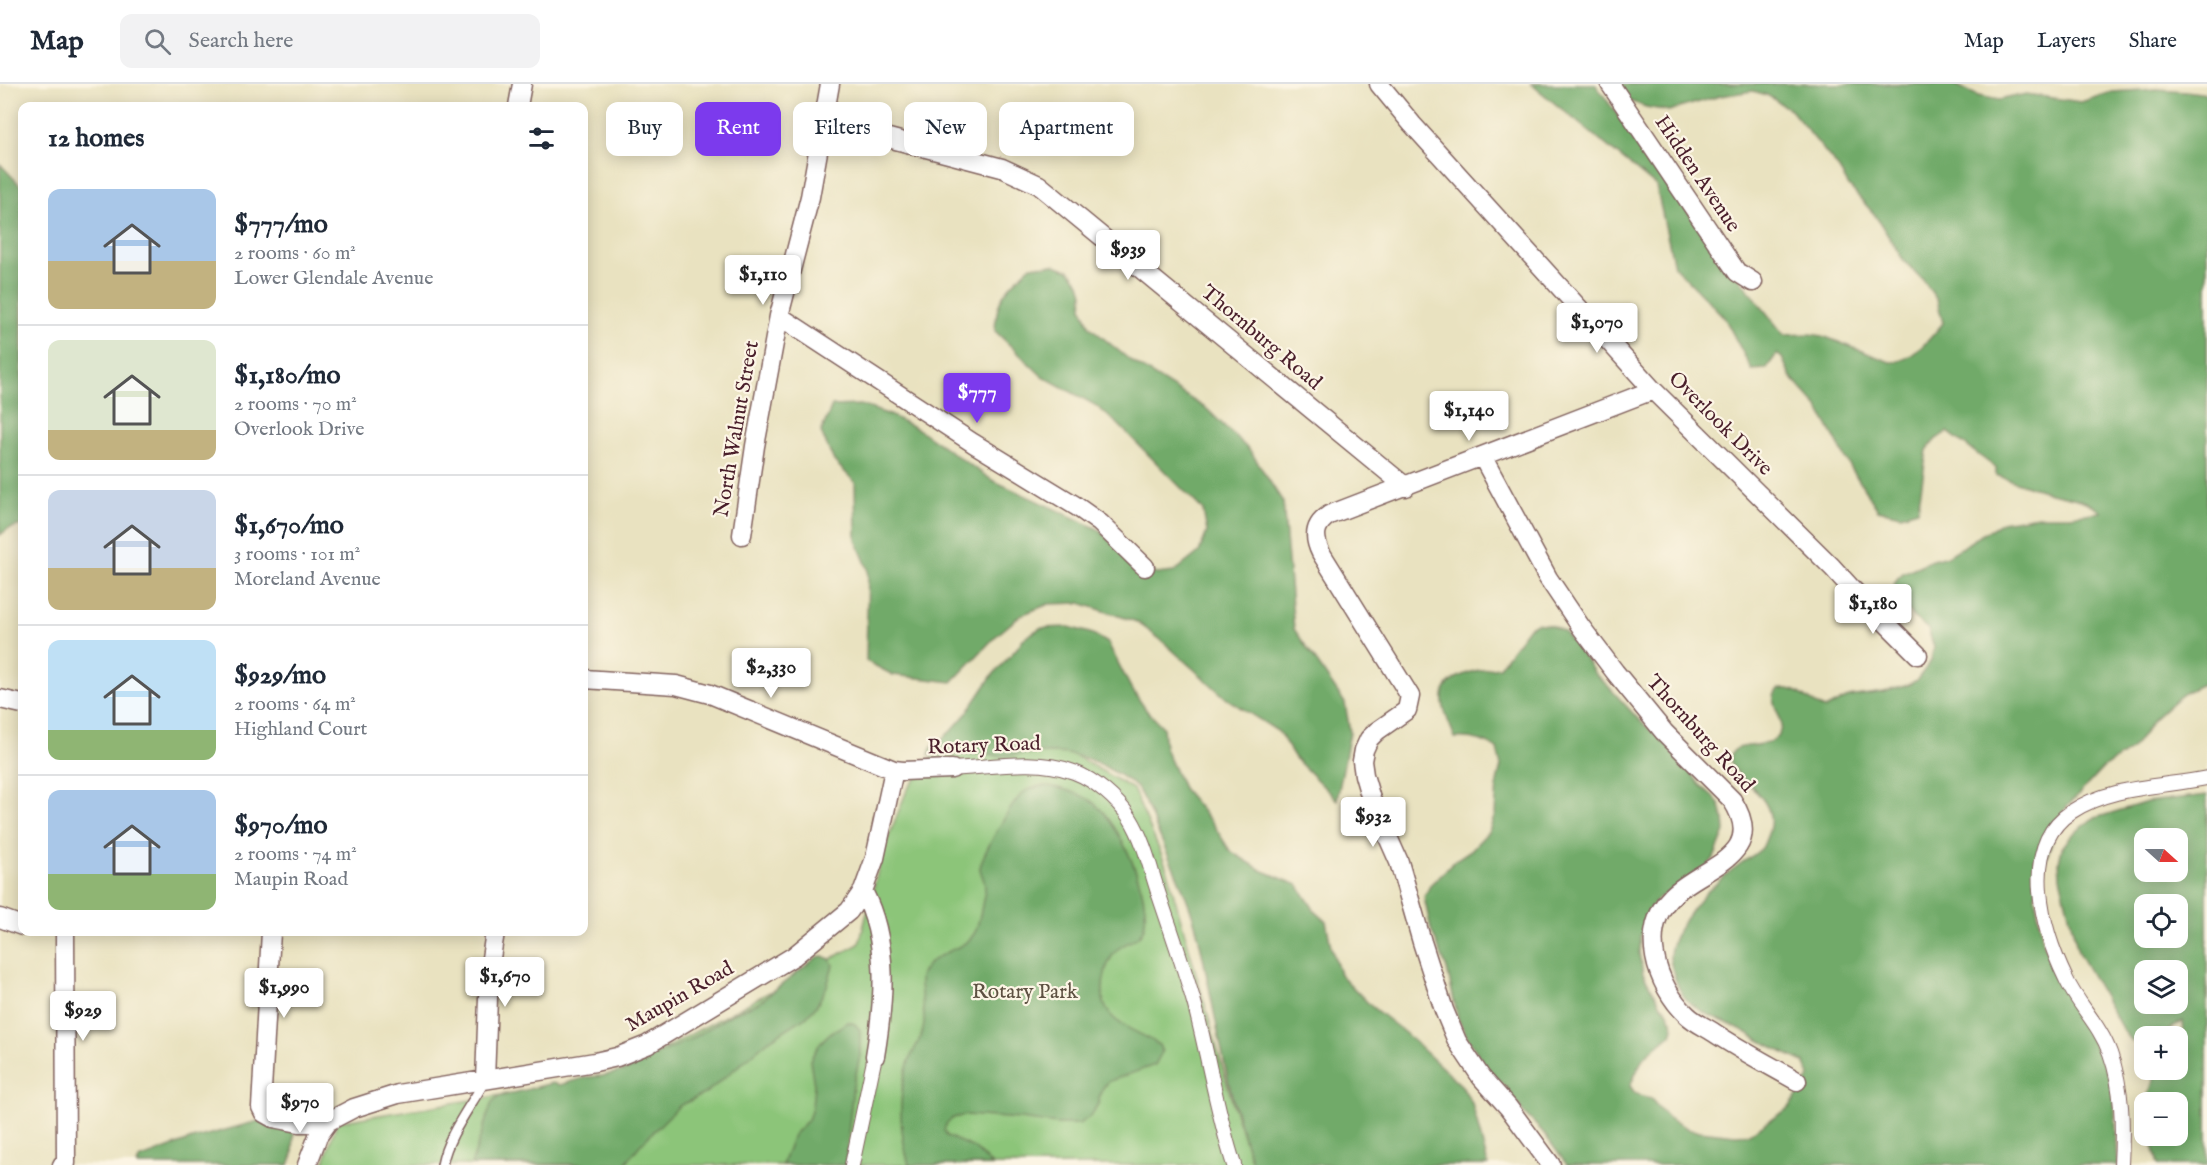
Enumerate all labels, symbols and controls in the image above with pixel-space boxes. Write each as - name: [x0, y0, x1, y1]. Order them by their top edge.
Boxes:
- search box: [120, 14, 540, 68]
- text: Map: [30, 24, 84, 59]
- icon: search: [141, 25, 174, 58]
- text: Search here: [189, 27, 293, 55]
- text: Map: [1964, 28, 2004, 55]
- text: Layers: [2037, 28, 2096, 55]
- text: Share: [2129, 28, 2177, 55]
- chip: Buy: [606, 102, 683, 156]
- chip: Rent: [695, 102, 781, 156]
- chip: Filters: [793, 102, 892, 156]
- chip: New: [904, 102, 987, 156]
- chip: Apartment: [999, 102, 1134, 156]
- street label: Hidden Avenue: [1648, 110, 1746, 238]
- text: 12 homes: [48, 122, 144, 155]
- icon: filters: [525, 122, 558, 155]
- text: $777/mo: [234, 208, 328, 241]
- icon: home: [96, 213, 168, 285]
- pin: $939: [1092, 230, 1164, 281]
- text: $939: [1110, 237, 1146, 262]
- text: 2 rooms · 60 m²: [234, 241, 356, 266]
- pin: $1,110: [714, 255, 812, 306]
- text: $1,110: [739, 262, 787, 287]
- text: Lower Glendale Avenue: [234, 266, 433, 291]
- street label: Thornburg Road: [1195, 280, 1328, 397]
- pin: $1,070: [1548, 303, 1646, 354]
- text: $1,070: [1571, 310, 1623, 335]
- street label: North Walnut Street: [708, 339, 766, 519]
- text: $1,180/mo: [234, 359, 341, 392]
- icon: home: [96, 364, 168, 436]
- street label: Overlook Drive: [1662, 366, 1778, 482]
- pin: $777: [941, 373, 1013, 424]
- text: $777: [957, 380, 997, 405]
- pin: $1,140: [1420, 391, 1518, 442]
- text: 2 rooms · 70 m²: [234, 392, 357, 417]
- text: $1,140: [1444, 398, 1494, 423]
- text: Overlook Drive: [234, 417, 364, 442]
- text: $1,670/mo: [234, 509, 344, 542]
- icon: home: [96, 514, 168, 586]
- text: 3 rooms · 101 m²: [234, 542, 360, 567]
- text: Moreland Avenue: [234, 567, 381, 592]
- pin: $1,180: [1824, 584, 1922, 635]
- text: $1,180: [1849, 591, 1897, 616]
- pin: $2,330: [722, 648, 820, 699]
- text: $2,330: [746, 655, 796, 680]
- text: $929/mo: [234, 659, 326, 692]
- icon: home: [96, 664, 168, 736]
- street label: Thornburg Road: [1640, 669, 1761, 799]
- text: 2 rooms · 64 m²: [234, 692, 356, 717]
- text: Highland Court: [234, 717, 367, 742]
- street label: Rotary Road: [927, 730, 1042, 761]
- pin: $932: [1337, 797, 1409, 848]
- text: $932: [1355, 804, 1391, 829]
- text: $970/mo: [234, 809, 328, 842]
- icon: home: [96, 814, 168, 886]
- north arrow: [2134, 828, 2188, 882]
- map controls: [2134, 828, 2188, 1146]
- text: 2 rooms · 74 m²: [234, 842, 357, 867]
- text: Maupin Road: [234, 867, 348, 892]
- button: locate: [2134, 894, 2188, 948]
- street label: Maupin Road: [621, 955, 739, 1039]
- pin: $1,670: [456, 957, 554, 1008]
- button: layers: [2134, 960, 2188, 1014]
- text: $1,670: [479, 964, 531, 989]
- pin: $1,990: [235, 968, 333, 1019]
- text: $1,990: [258, 975, 310, 1000]
- park label: Rotary Park: [972, 979, 1079, 1006]
- pin: $929: [47, 991, 119, 1042]
- text: $929: [64, 998, 102, 1023]
- button: +: [2134, 1026, 2188, 1080]
- pin: $970: [264, 1083, 336, 1134]
- text: $970: [281, 1090, 319, 1115]
- button: −: [2134, 1092, 2188, 1146]

